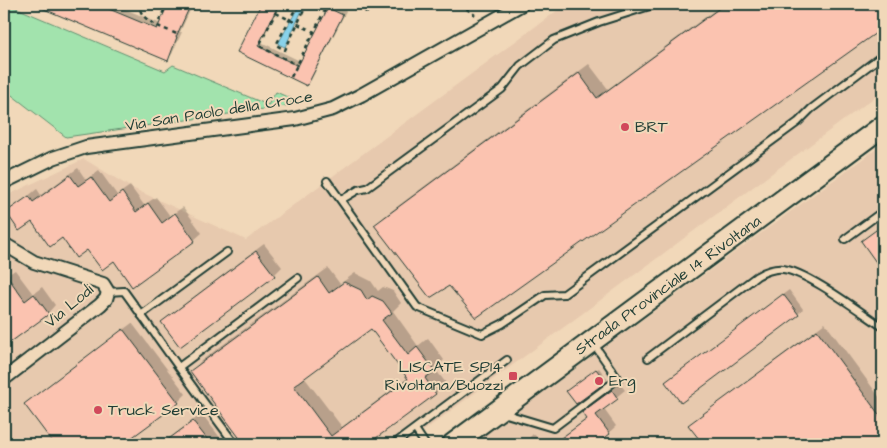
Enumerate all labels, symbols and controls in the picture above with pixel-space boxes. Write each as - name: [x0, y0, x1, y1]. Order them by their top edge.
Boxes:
- street label: Via San Paolo della Croce: [124, 85, 315, 137]
- place label: BRT: [635, 116, 668, 138]
- marker: BRT: [619, 121, 631, 133]
- street label: Strada Provinciale 14 Rivoltana: [570, 210, 766, 360]
- street label: Via Lodi: [40, 279, 99, 333]
- place label: LISCATE SP14 Rivoltana/Buozzi: [385, 356, 504, 396]
- marker: LISCATE SP14 Rivoltana/Buozzi: [507, 370, 519, 382]
- place label: Erg: [609, 370, 636, 393]
- marker: Erg: [593, 375, 605, 387]
- place label: Truck Service: [108, 399, 219, 421]
- marker: Truck Service: [92, 404, 104, 416]

